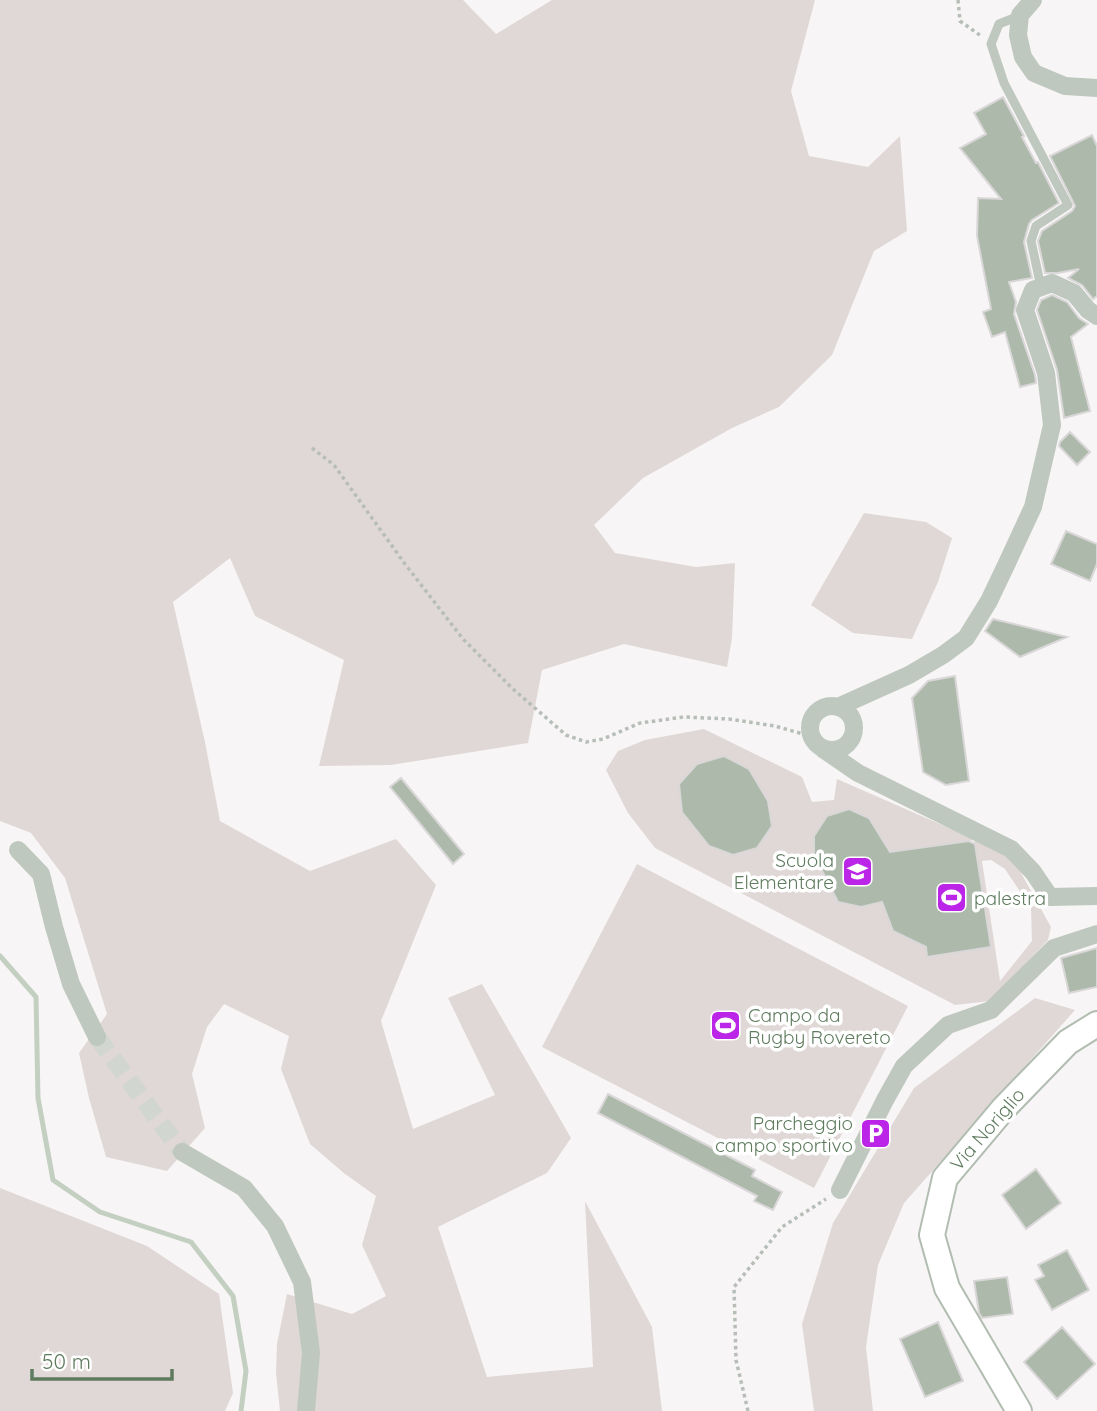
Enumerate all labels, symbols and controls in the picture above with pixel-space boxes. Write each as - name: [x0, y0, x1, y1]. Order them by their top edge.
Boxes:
- place label: Scuola Elementare: [734, 848, 834, 894]
- school or university icon: Scuola Elementare: [840, 854, 874, 888]
- sports icon: palestra: [934, 881, 968, 915]
- place label: palestra: [974, 886, 1046, 910]
- place label: Campo da Rugby Rovereto: [748, 1003, 891, 1049]
- sports icon: Campo da Rugby Rovereto: [708, 1009, 742, 1043]
- street label: Via Noriglio: [945, 1083, 1029, 1175]
- place label: Parcheggio campo sportivo: [715, 1111, 853, 1157]
- parking icon: Parcheggio campo sportivo: [859, 1117, 893, 1151]
- scale bar: [32, 1338, 172, 1382]
- text: 50 m: [42, 1348, 91, 1374]

